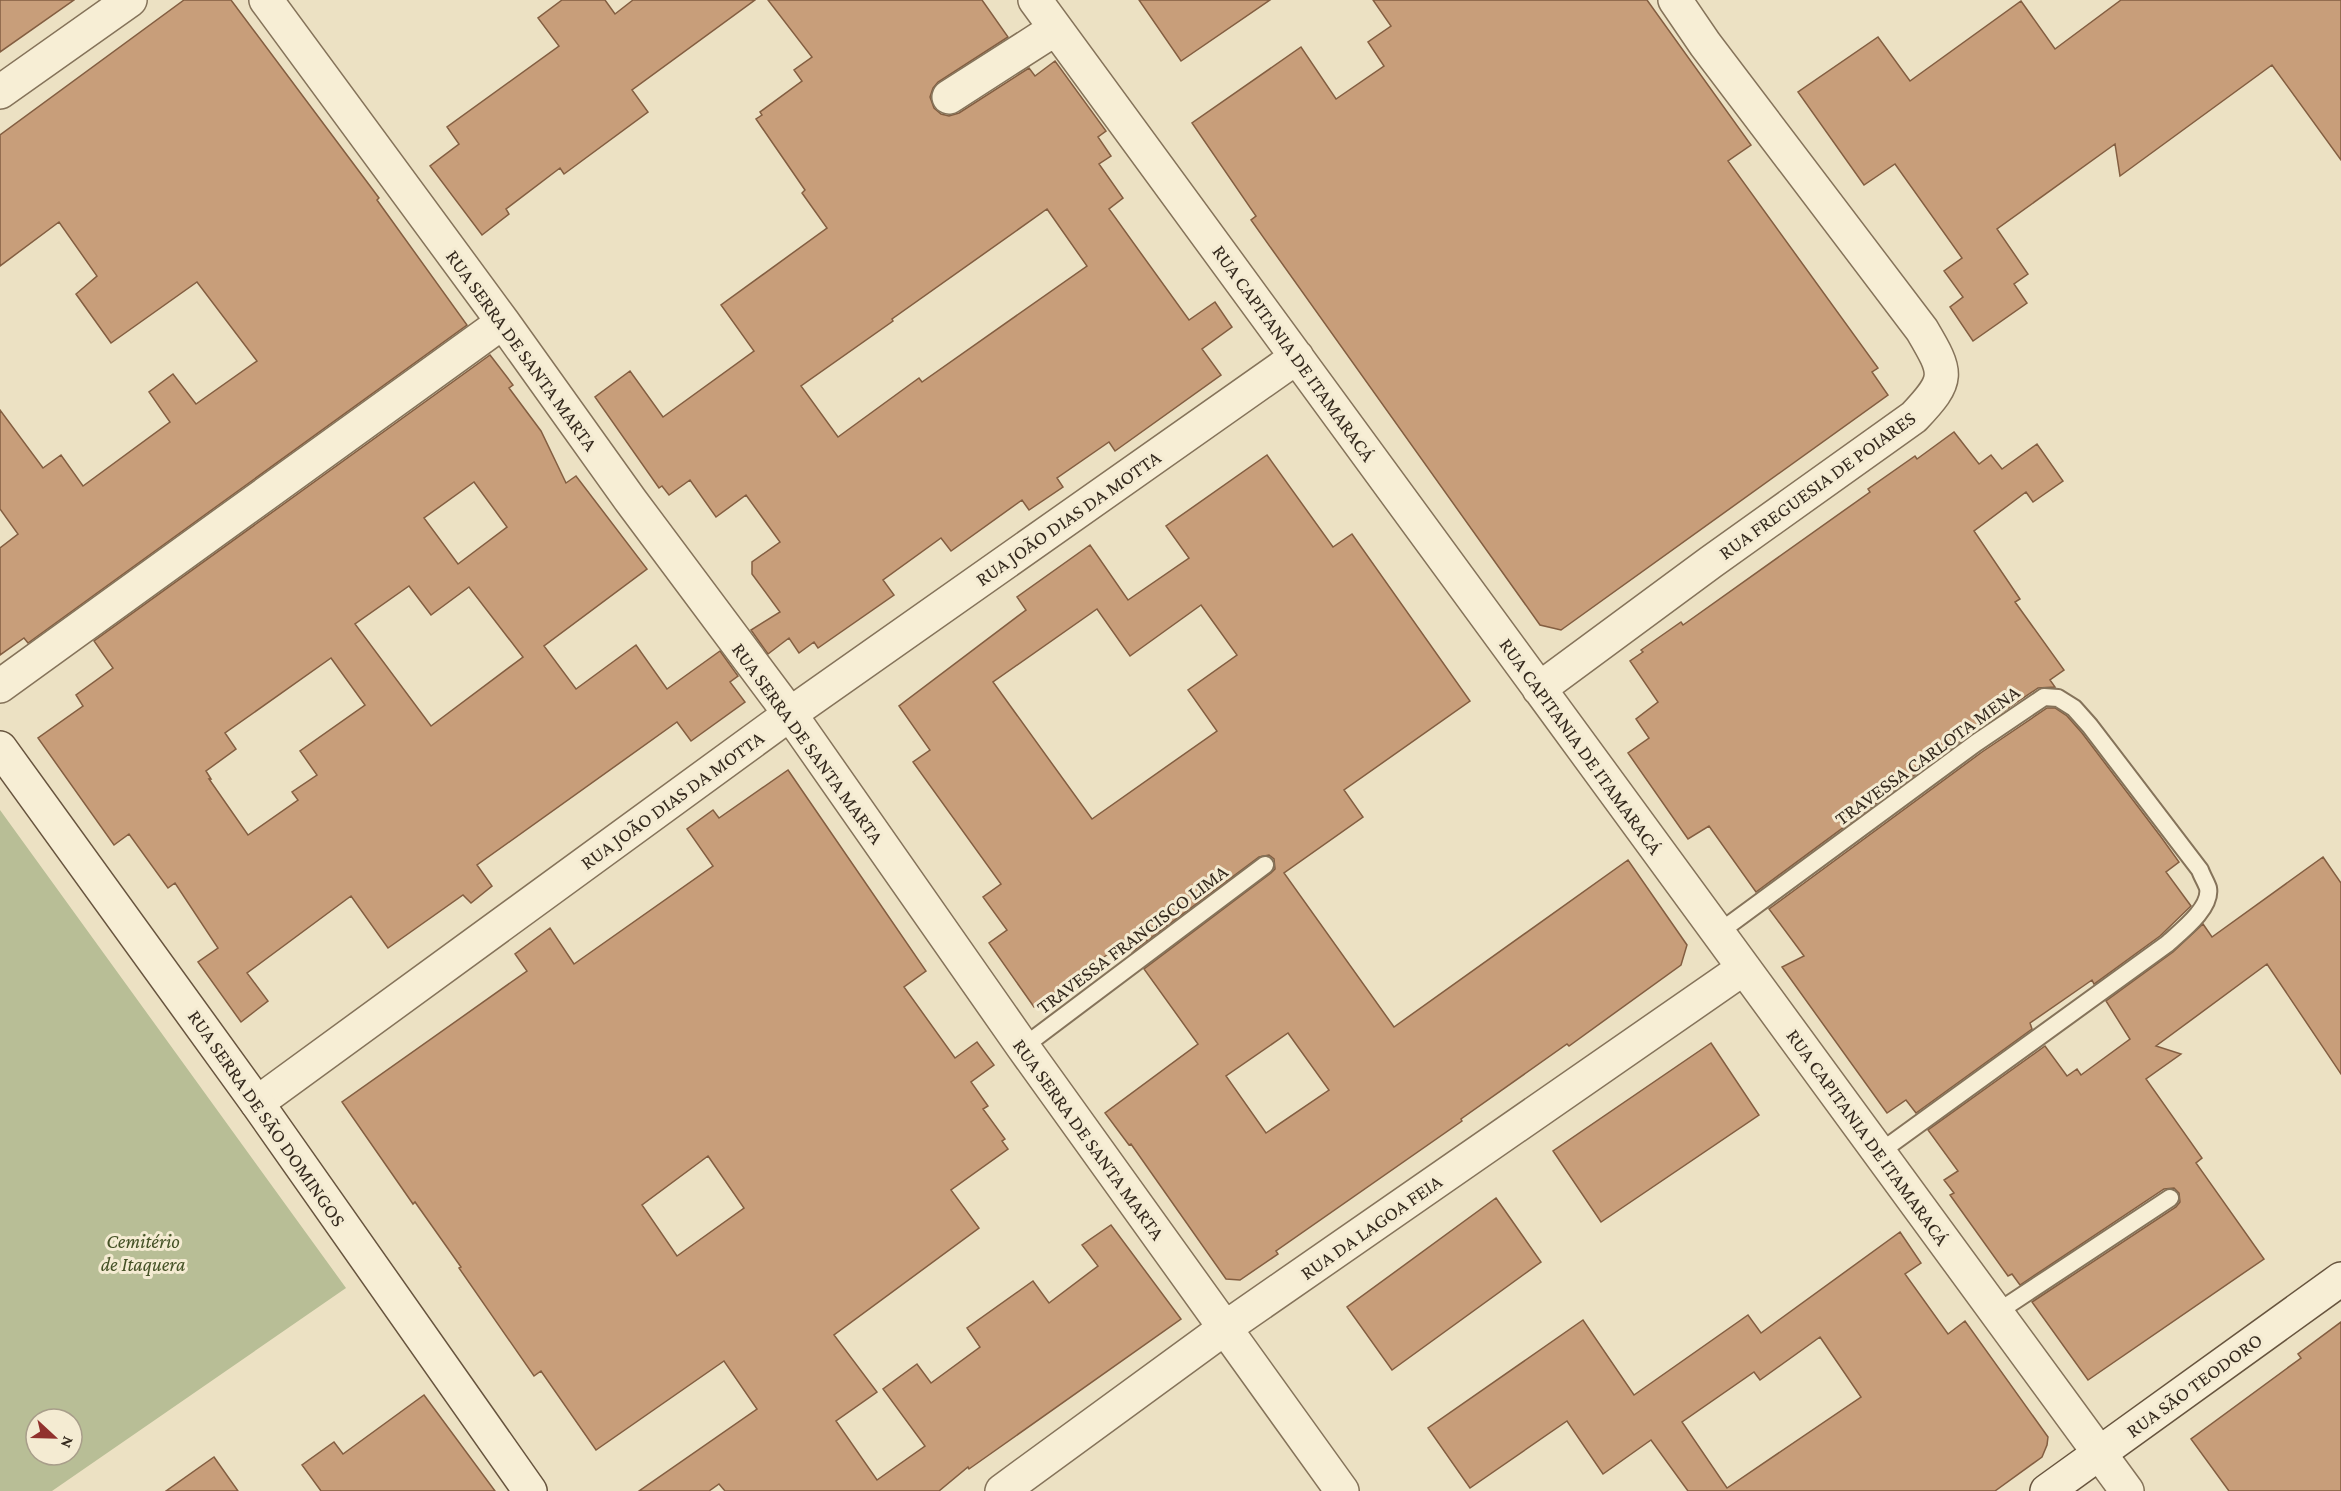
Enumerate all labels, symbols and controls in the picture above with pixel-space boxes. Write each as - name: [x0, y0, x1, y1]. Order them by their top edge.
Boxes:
- street label: RUA CAPITANIA DE ITAMARACÁ: [1208, 241, 1380, 466]
- street label: RUA SERRA DE SANTA MARTA: [442, 245, 603, 455]
- street label: RUA FREGUESIA DE POIARES: [1715, 406, 1919, 564]
- street label: RUA JOÃO DIAS DA MOTTA: [971, 445, 1166, 591]
- street label: RUA CAPITANIA DE ITAMARACÁ: [1495, 634, 1667, 859]
- street label: RUA SERRA DE SANTA MARTA: [728, 638, 889, 848]
- street label: TRAVESSA CARLOTA MENA: [1830, 680, 2024, 829]
- street label: RUA JOÃO DIAS DA MOTTA: [576, 726, 769, 875]
- street label: TRAVESSA FRANCISCO LIMA: [1032, 860, 1232, 1018]
- street label: RUA SERRA DE SÃO DOMINGOS: [184, 1006, 350, 1230]
- street label: RUA CAPITANIA DE ITAMARACÁ: [1782, 1025, 1954, 1250]
- street label: RUA SERRA DE SANTA MARTA: [1009, 1034, 1170, 1244]
- street label: RUA DA LAGOA FEIA: [1296, 1170, 1446, 1284]
- park label: Cemitério de Itaquera: [101, 1230, 185, 1276]
- street label: RUA SÃO TEODORO: [2122, 1328, 2266, 1442]
- north arrow: [24, 1407, 84, 1467]
- text: N: [57, 1434, 77, 1451]

